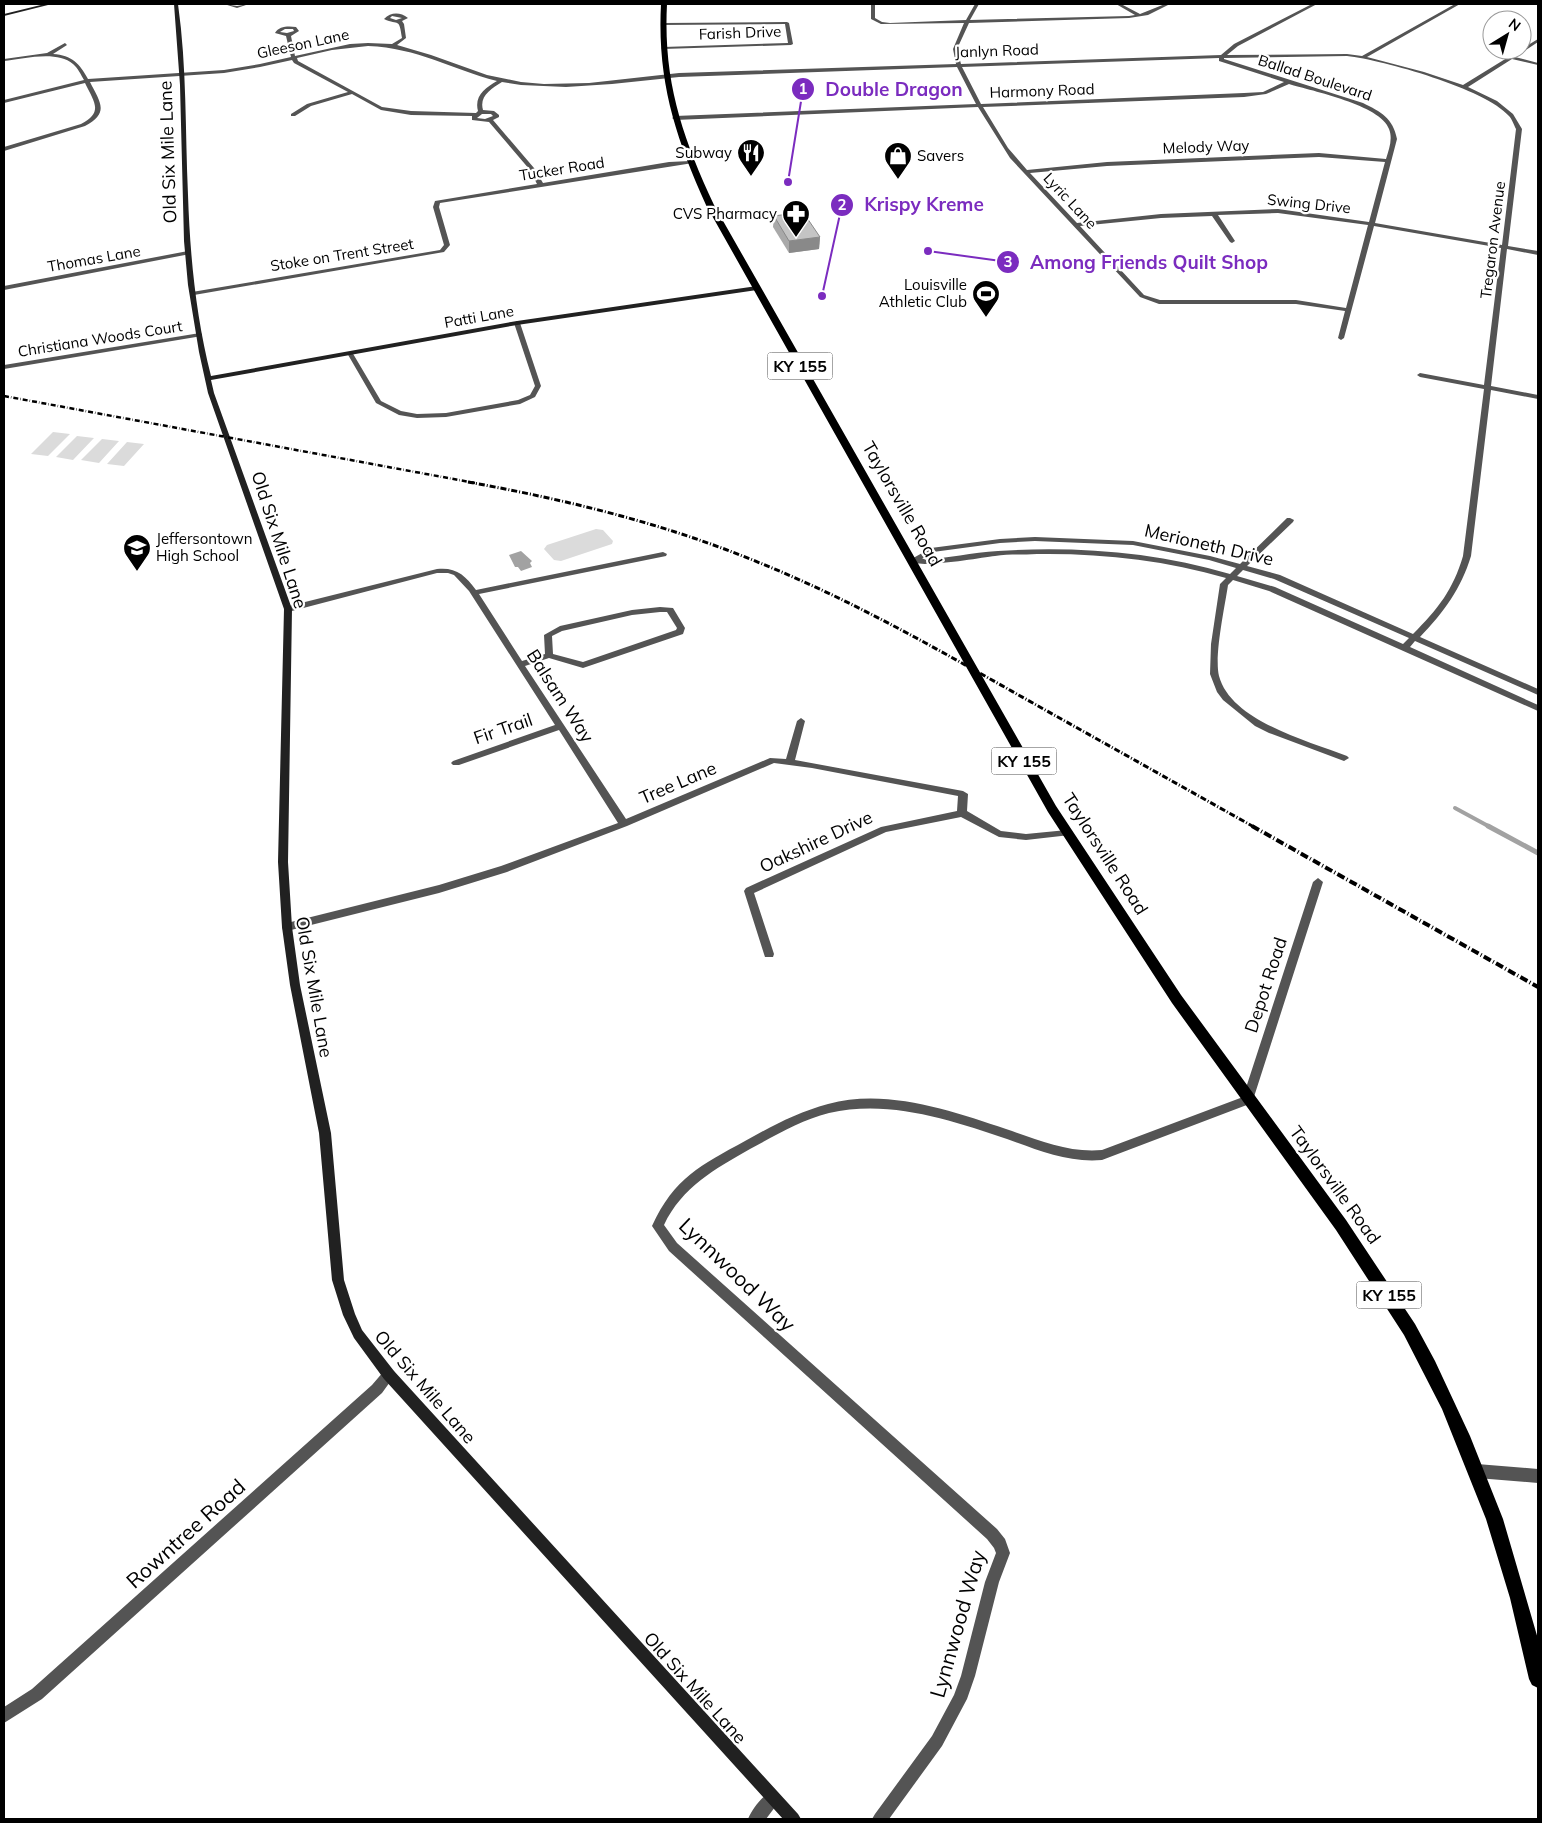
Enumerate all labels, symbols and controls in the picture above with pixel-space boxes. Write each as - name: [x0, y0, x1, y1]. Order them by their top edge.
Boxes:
- north arrow: [1482, 10, 1532, 60]
- text: N: [1505, 14, 1524, 35]
- street label: Farish Drive: [698, 22, 782, 43]
- street label: Gleeson Lane: [255, 24, 351, 63]
- street label: Janlyn Road: [955, 40, 1039, 61]
- street label: Ballad Boulevard: [1256, 50, 1374, 105]
- callout: Double Dragon: [790, 72, 973, 106]
- text: Double Dragon: [825, 77, 963, 101]
- text: 1: [798, 79, 808, 98]
- street label: Harmony Road: [989, 79, 1095, 102]
- street label: Old Six Mile Lane: [154, 80, 181, 224]
- street label: Melody Way: [1162, 135, 1250, 158]
- restaurant icon: Subway: [736, 138, 766, 177]
- shop icon: Savers: [883, 141, 913, 180]
- place label: Subway: [675, 143, 732, 162]
- place label: Savers: [917, 146, 964, 165]
- street label: Tucker Road: [518, 152, 606, 185]
- street label: Lyric Lane: [1040, 169, 1101, 233]
- street label: Tregaron Avenue: [1476, 180, 1509, 300]
- callout: Krispy Kreme: [830, 188, 994, 222]
- street label: Swing Drive: [1266, 190, 1352, 217]
- text: Krispy Kreme: [864, 192, 984, 216]
- text: 2: [837, 195, 847, 214]
- pharmacy icon: CVS Pharmacy: [781, 199, 811, 238]
- place label: CVS Pharmacy: [673, 204, 777, 223]
- street label: Stoke on Trent Street: [269, 234, 415, 275]
- street label: Thomas Lane: [46, 241, 142, 276]
- callout: Among Friends Quilt Shop: [995, 245, 1278, 279]
- text: Among Friends Quilt Shop: [1030, 250, 1268, 274]
- text: 3: [1003, 252, 1013, 271]
- place label: Louisville Athletic Club: [879, 275, 967, 311]
- sports icon: Louisville Athletic Club: [971, 279, 1001, 318]
- street label: Patti Lane: [443, 301, 515, 332]
- street label: Christiana Woods Court: [16, 316, 184, 361]
- road number: KY 155: [768, 352, 832, 380]
- street label: Taylorsville Road: [857, 437, 948, 570]
- street label: Old Six Mile Lane: [246, 468, 313, 611]
- street label: Merioneth Drive: [1142, 518, 1276, 571]
- place label: Jeffersontown High School: [156, 529, 253, 565]
- school or university icon: Jeffersontown High School: [122, 533, 152, 572]
- street label: Balsam Way: [522, 645, 599, 747]
- street label: Fir Trail: [470, 708, 535, 749]
- road number: KY 155: [992, 748, 1056, 774]
- street label: Tree Lane: [636, 756, 720, 809]
- street label: Taylorsville Road: [1058, 789, 1153, 919]
- street label: Oakshire Drive: [756, 805, 876, 878]
- street label: Old Six Mile Lane: [291, 915, 338, 1059]
- street label: Depot Road: [1239, 934, 1292, 1036]
- street label: Taylorsville Road: [1285, 1121, 1386, 1248]
- street label: Lynnwood Way: [674, 1212, 801, 1336]
- road number: KY 155: [1356, 1282, 1422, 1308]
- street label: Old Six Mile Lane: [370, 1325, 481, 1448]
- street label: Rowntree Road: [120, 1473, 250, 1594]
- street label: Lynnwood Way: [924, 1547, 991, 1700]
- street label: Old Six Mile Lane: [639, 1627, 752, 1748]

